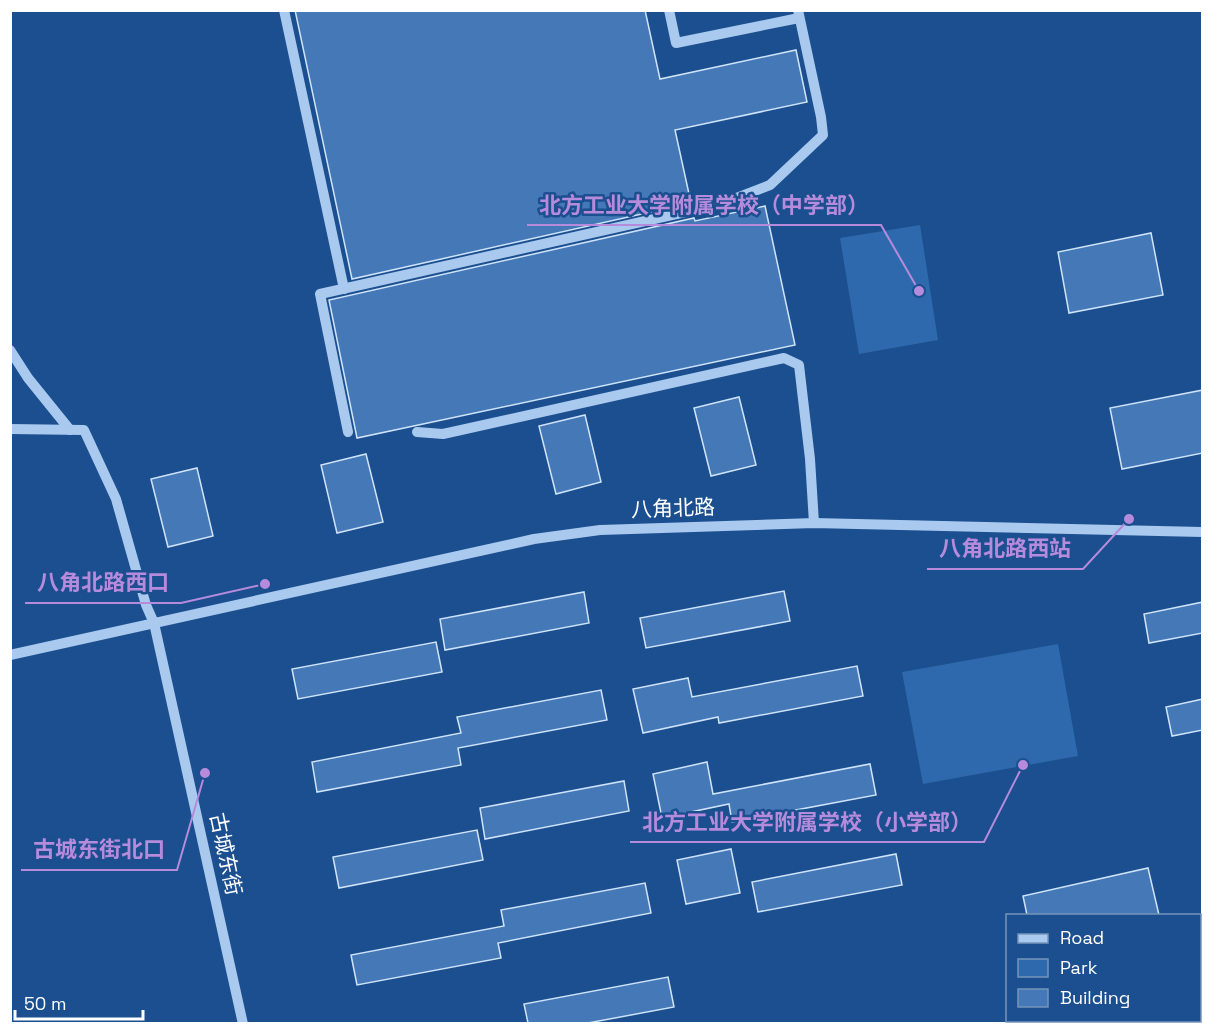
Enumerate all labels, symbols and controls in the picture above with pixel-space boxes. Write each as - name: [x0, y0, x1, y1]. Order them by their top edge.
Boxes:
- callout: 北方工业大学附属学校（中学部）: [527, 185, 881, 225]
- text: 北方工业大学附属学校（中学部）: [539, 191, 869, 219]
- street label: 八角北路: [631, 493, 715, 523]
- callout: 八角北路西站: [927, 529, 1083, 569]
- text: 八角北路西站: [939, 534, 1071, 562]
- callout: 八角北路西口: [25, 563, 181, 603]
- text: 八角北路西口: [37, 568, 169, 596]
- callout: 北方工业大学附属学校（小学部）: [630, 802, 984, 842]
- text: 北方工业大学附属学校（小学部）: [642, 808, 972, 836]
- street label: 古城东街: [204, 810, 248, 898]
- callout: 古城东街北口: [21, 830, 177, 870]
- text: 古城东街北口: [33, 835, 165, 863]
- legend: [1006, 914, 1201, 1022]
- text: Road: [1060, 926, 1104, 949]
- text: Park: [1060, 956, 1098, 979]
- scale bar: [15, 983, 142, 1021]
- text: Building: [1060, 986, 1130, 1009]
- text: 50 m: [24, 992, 66, 1015]

